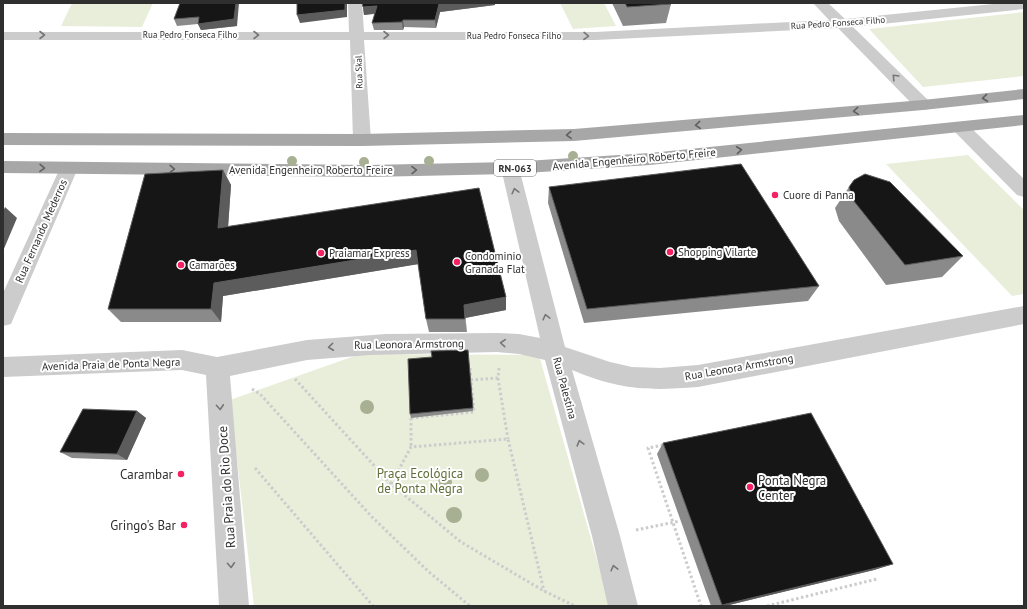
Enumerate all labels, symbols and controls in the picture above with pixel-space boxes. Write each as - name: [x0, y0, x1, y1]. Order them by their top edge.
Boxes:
- street label: Rua Pedro Fonseca Filho: [790, 14, 886, 31]
- street label: Rua Pedro Fonseca Filho: [143, 29, 237, 40]
- street label: Rua Pedro Fonseca Filho: [467, 30, 561, 41]
- one-way arrow: [39, 31, 45, 39]
- one-way arrow: [253, 31, 259, 39]
- one-way arrow: [383, 31, 389, 39]
- one-way arrow: [583, 32, 589, 40]
- street label: Rua Skal: [352, 55, 365, 89]
- one-way arrow: [892, 74, 900, 82]
- one-way arrow: [982, 93, 988, 102]
- one-way arrow: [853, 106, 859, 115]
- one-way arrow: [695, 120, 702, 129]
- one-way arrow: [566, 131, 572, 139]
- street label: Avenida Engenheiro Roberto Freire: [552, 145, 717, 173]
- one-way arrow: [736, 145, 742, 154]
- road number: RN-063: [494, 160, 536, 176]
- street label: Avenida Engenheiro Roberto Freire: [229, 163, 393, 177]
- one-way arrow: [39, 164, 45, 172]
- one-way arrow: [169, 165, 175, 173]
- one-way arrow: [411, 166, 417, 175]
- street label: Rua Fernando Mederros: [12, 177, 70, 285]
- one-way arrow: [512, 188, 520, 194]
- place label: Cuore di Panna: [783, 188, 854, 202]
- marker: Cuore di Panna: [770, 190, 780, 200]
- place label: Shopping Vilarte: [678, 245, 757, 259]
- place label: Praiamar Express: [329, 246, 410, 260]
- marker: Shopping Vilarte: [665, 247, 675, 257]
- marker: Praiamar Express: [316, 248, 326, 258]
- place label: Condominio Granada Flat: [465, 249, 525, 276]
- marker: Condominio Granada Flat: [452, 257, 462, 267]
- place label: Camarões: [189, 258, 235, 272]
- marker: Camarões: [176, 260, 186, 270]
- one-way arrow: [543, 314, 551, 320]
- street label: Rua Leonora Armstrong: [354, 336, 464, 352]
- one-way arrow: [500, 338, 506, 347]
- one-way arrow: [328, 343, 334, 352]
- street label: Rua Leonora Armstrong: [684, 351, 794, 383]
- street label: Avenida Praia de Ponta Negra: [41, 355, 181, 373]
- street label: Rua Palestina: [550, 355, 580, 421]
- one-way arrow: [216, 404, 225, 410]
- street label: Rua Praia do Rio Doce: [214, 425, 239, 549]
- one-way arrow: [576, 439, 585, 446]
- park label: Praça Ecológica de Ponta Negra: [377, 465, 463, 497]
- place label: Carambar: [120, 466, 174, 483]
- marker: Carambar: [176, 469, 186, 479]
- place label: Ponta Negra Center: [758, 472, 826, 504]
- marker: Ponta Negra Center: [745, 482, 755, 492]
- place label: Gringo's Bar: [110, 517, 177, 534]
- marker: Gringo's Bar: [179, 520, 189, 530]
- one-way arrow: [227, 562, 236, 568]
- one-way arrow: [610, 565, 619, 572]

